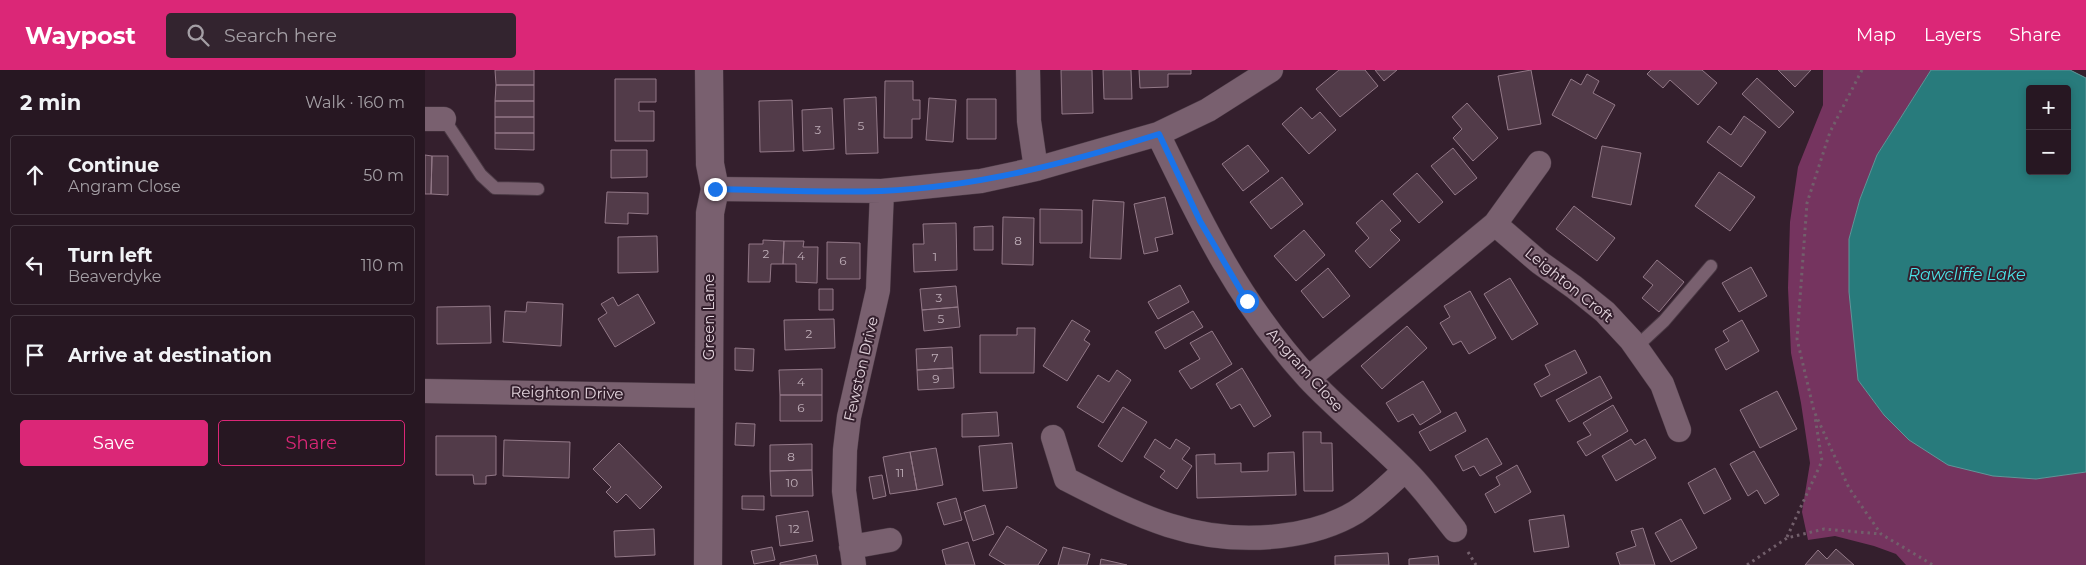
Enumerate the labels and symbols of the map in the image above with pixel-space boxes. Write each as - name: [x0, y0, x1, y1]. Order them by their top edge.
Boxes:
- house number: 5: [858, 118, 865, 133]
- house number: 3: [815, 122, 822, 137]
- route end: [704, 178, 727, 201]
- house number: 8: [1014, 233, 1022, 248]
- street label: Leighton Croft: [1521, 243, 1617, 326]
- house number: 2: [763, 246, 770, 261]
- house number: 4: [797, 248, 805, 263]
- house number: 1: [933, 249, 937, 264]
- house number: 6: [839, 253, 847, 268]
- water label: Rawcliffe Lake: [1908, 265, 2026, 284]
- street label: Green Lane: [699, 274, 718, 360]
- house number: 3: [936, 290, 943, 305]
- route start: [1236, 290, 1259, 313]
- house number: 5: [938, 311, 945, 326]
- street label: Fewston Drive: [839, 315, 882, 423]
- street label: Angram Close: [1263, 324, 1348, 415]
- house number: 2: [806, 326, 813, 341]
- house number: 7: [931, 350, 939, 365]
- house number: 9: [932, 371, 940, 386]
- house number: 4: [797, 374, 805, 389]
- street label: Reighton Drive: [510, 382, 624, 403]
- house number: 6: [797, 400, 805, 415]
- house number: 8: [787, 449, 795, 464]
- house number: 11: [896, 465, 904, 480]
- house number: 10: [786, 475, 798, 490]
- house number: 12: [788, 521, 800, 536]

